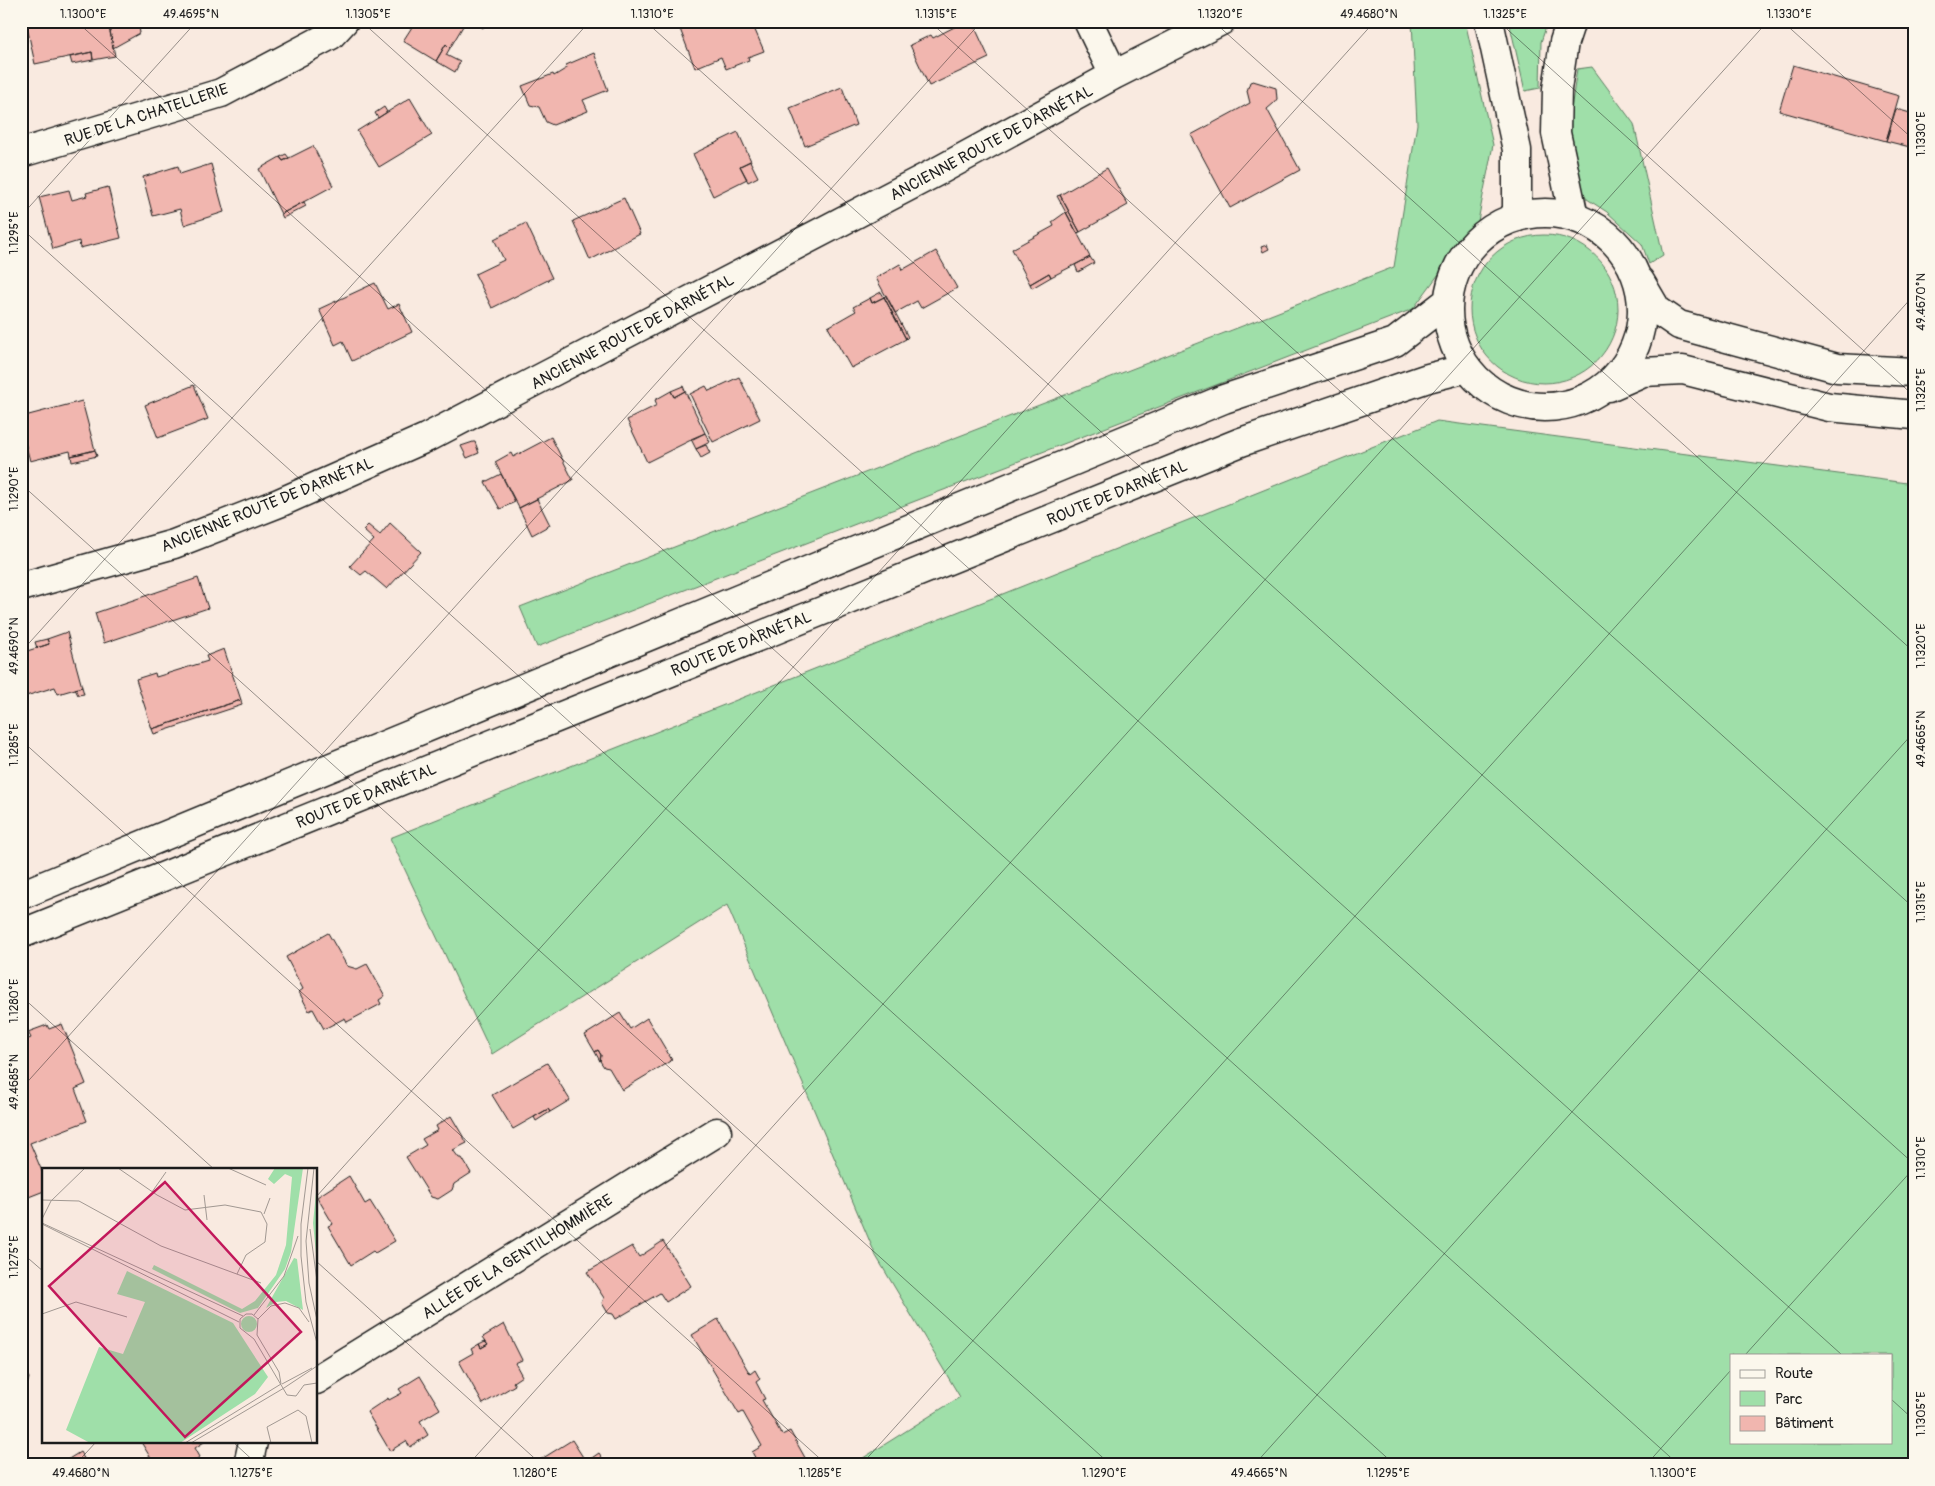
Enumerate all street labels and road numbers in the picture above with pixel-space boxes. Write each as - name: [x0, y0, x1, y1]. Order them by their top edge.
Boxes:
- street label: RUE DE LA CHATELLERIE: [62, 79, 231, 151]
- street label: ANCIENNE ROUTE DE DARNÉTAL: [886, 81, 1097, 205]
- street label: ANCIENNE ROUTE DE DARNÉTAL: [527, 270, 738, 394]
- street label: ANCIENNE ROUTE DE DARNÉTAL: [158, 453, 377, 557]
- street label: ROUTE DE DARNÉTAL: [1044, 456, 1191, 530]
- street label: ROUTE DE DARNÉTAL: [668, 607, 815, 681]
- street label: ROUTE DE DARNÉTAL: [293, 759, 440, 833]
- street label: ALLÉE DE LA GENTILHOMMIÈRE: [418, 1189, 616, 1324]

